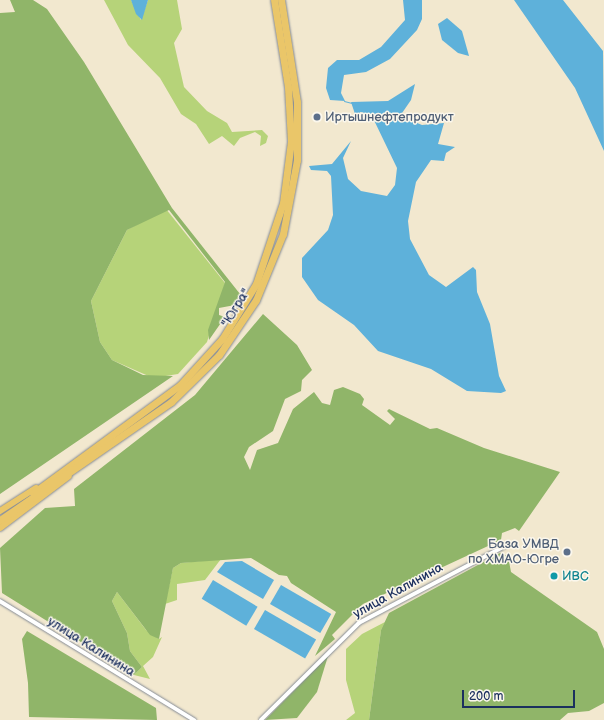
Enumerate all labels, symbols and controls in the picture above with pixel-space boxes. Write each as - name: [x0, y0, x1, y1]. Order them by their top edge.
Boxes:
- place label: Иртышнефтепродукт: [325, 109, 454, 125]
- marker: Иртышнефтепродукт: [312, 112, 322, 122]
- street label: "Югра": [218, 286, 254, 330]
- place label: База УМВД по ХМАО-Югре: [468, 537, 559, 568]
- marker: База УМВД по ХМАО-Югре: [562, 547, 572, 557]
- street label: улица Калинина: [351, 560, 445, 622]
- place label: ИВС: [562, 568, 589, 584]
- marker: ИВС: [549, 571, 559, 581]
- street label: улица Калинина: [45, 614, 137, 680]
- scale bar: [464, 682, 577, 708]
- text: 200 m: [469, 689, 503, 704]

